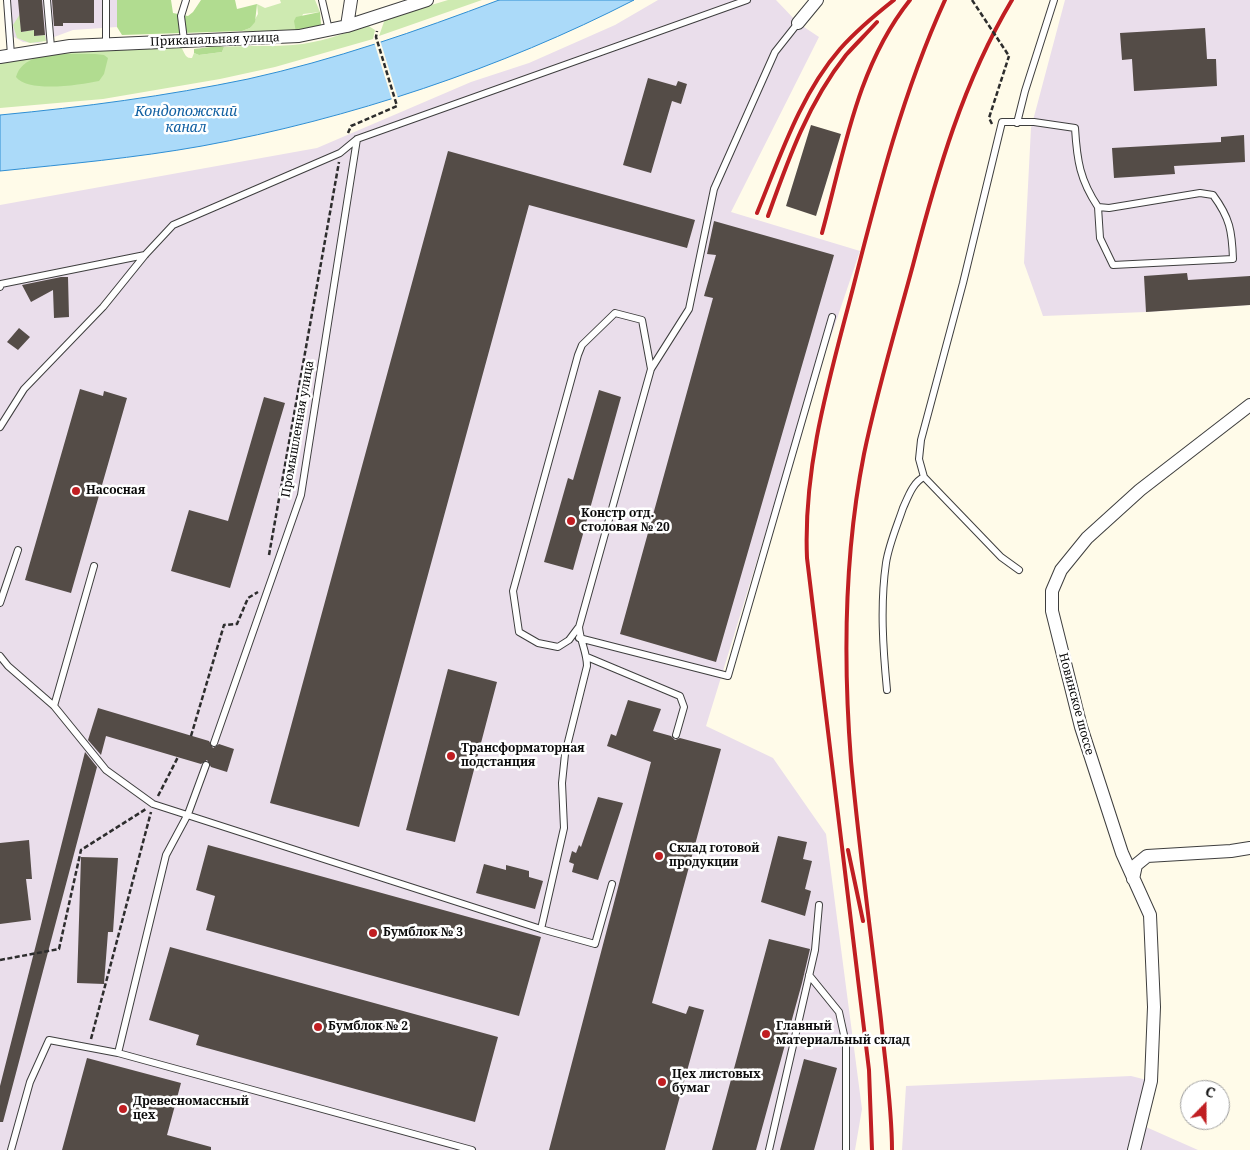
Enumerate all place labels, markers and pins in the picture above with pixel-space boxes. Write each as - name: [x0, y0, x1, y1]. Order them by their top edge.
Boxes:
- place label: Насосная: [86, 484, 145, 498]
- marker: Насосная: [70, 485, 82, 497]
- place label: Констр отд. столовая № 20: [581, 507, 670, 535]
- marker: Констр отд. столовая № 20: [565, 515, 577, 527]
- place label: Трансформаторная подстанция: [461, 742, 585, 770]
- marker: Трансформаторная подстанция: [445, 750, 457, 762]
- place label: Склад готовой продукции: [669, 842, 760, 870]
- marker: Склад готовой продукции: [653, 850, 665, 862]
- place label: Бумблок № 3: [383, 926, 463, 940]
- marker: Бумблок № 3: [367, 927, 379, 939]
- place label: Бумблок № 2: [328, 1020, 408, 1034]
- place label: Главный материальный склад: [776, 1020, 910, 1048]
- marker: Бумблок № 2: [312, 1021, 324, 1033]
- marker: Главный материальный склад: [760, 1028, 772, 1040]
- place label: Цех листовых бумаг: [672, 1068, 761, 1096]
- marker: Цех листовых бумаг: [656, 1076, 668, 1088]
- place label: Древесномассный цех: [133, 1095, 249, 1123]
- marker: Древесномассный цех: [117, 1103, 129, 1115]

